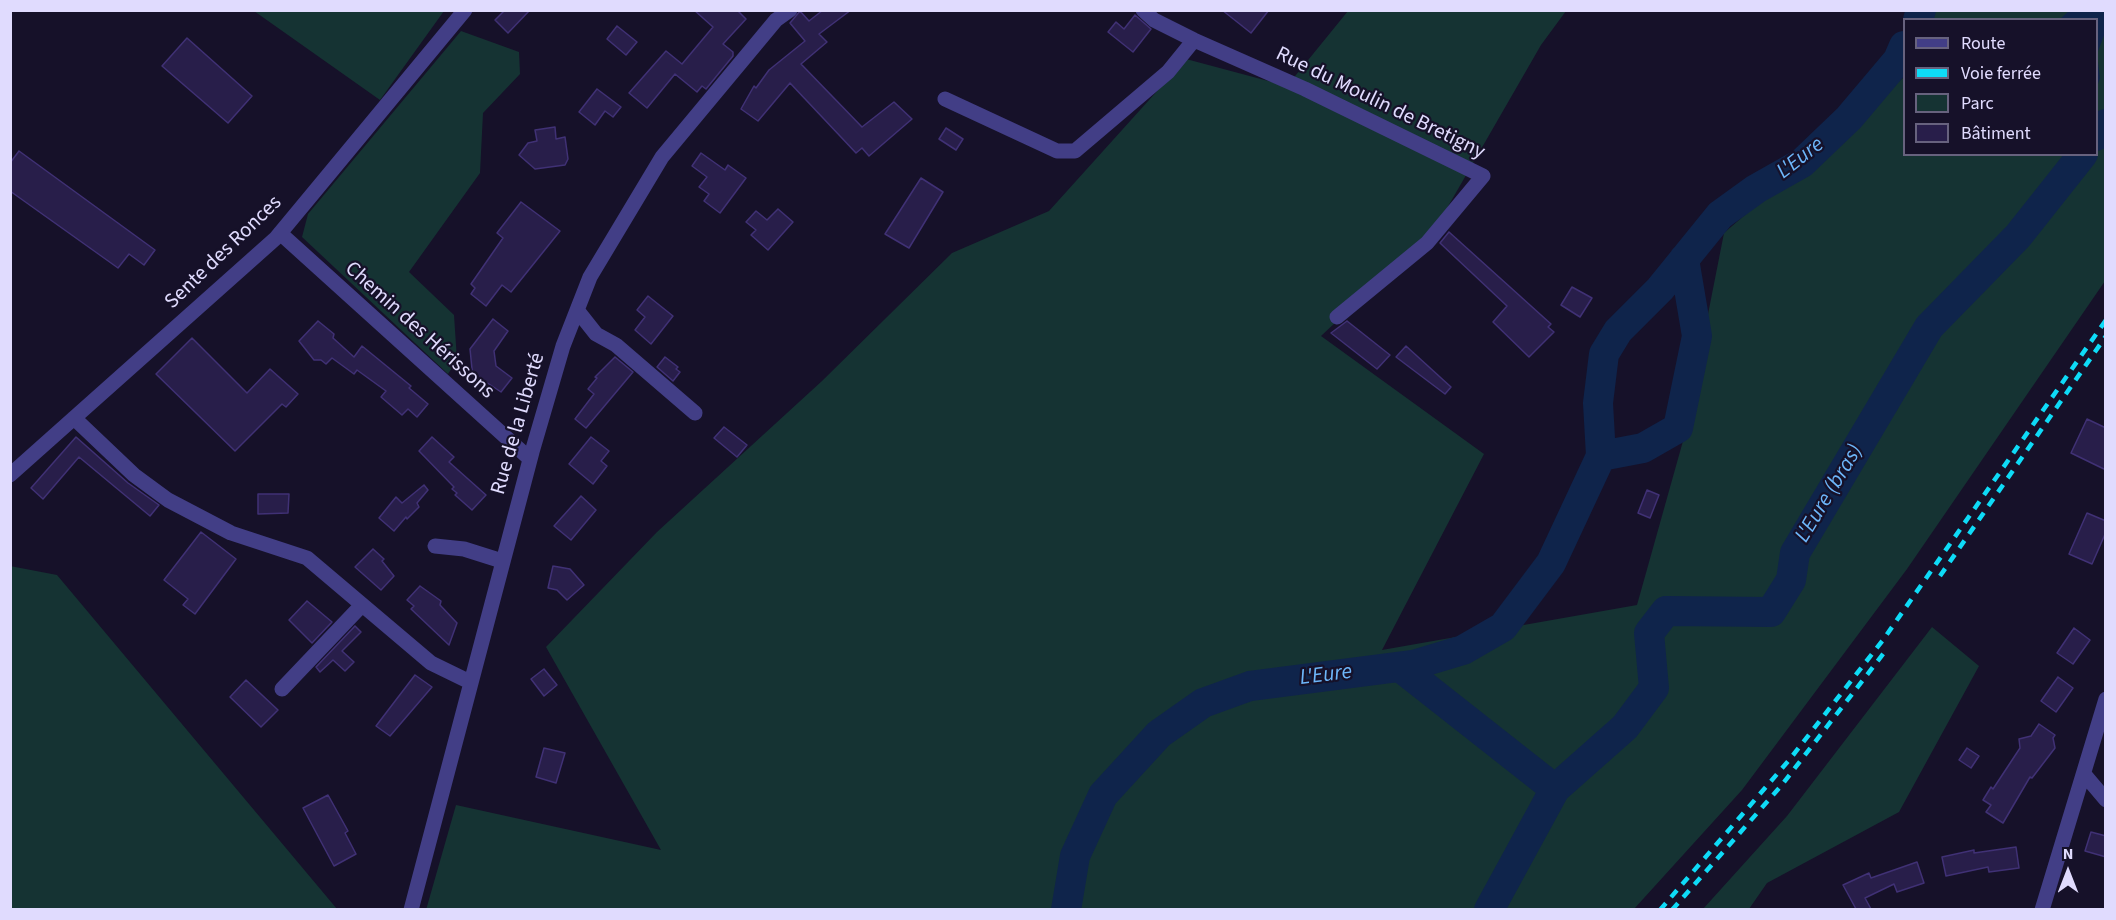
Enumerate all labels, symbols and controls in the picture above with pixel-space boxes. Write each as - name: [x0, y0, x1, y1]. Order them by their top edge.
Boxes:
- legend: [1903, 18, 2098, 156]
- text: Route: [1961, 31, 2005, 56]
- street label: Rue du Moulin de Bretigny: [1271, 42, 1489, 166]
- text: Voie ferrée: [1961, 61, 2041, 86]
- text: Parc: [1961, 91, 1994, 116]
- text: Bâtiment: [1961, 121, 2031, 146]
- water label: L'Eure: [1772, 132, 1830, 186]
- street label: Sente des Ronces: [160, 191, 288, 315]
- street label: Chemin des Hérissons: [339, 257, 499, 405]
- street label: Rue de la Liberté: [487, 350, 551, 498]
- water label: L'Eure (bras): [1790, 440, 1870, 548]
- water label: L'Eure: [1298, 660, 1354, 692]
- north arrow: [2038, 842, 2098, 902]
- text: N: [2063, 843, 2073, 865]

